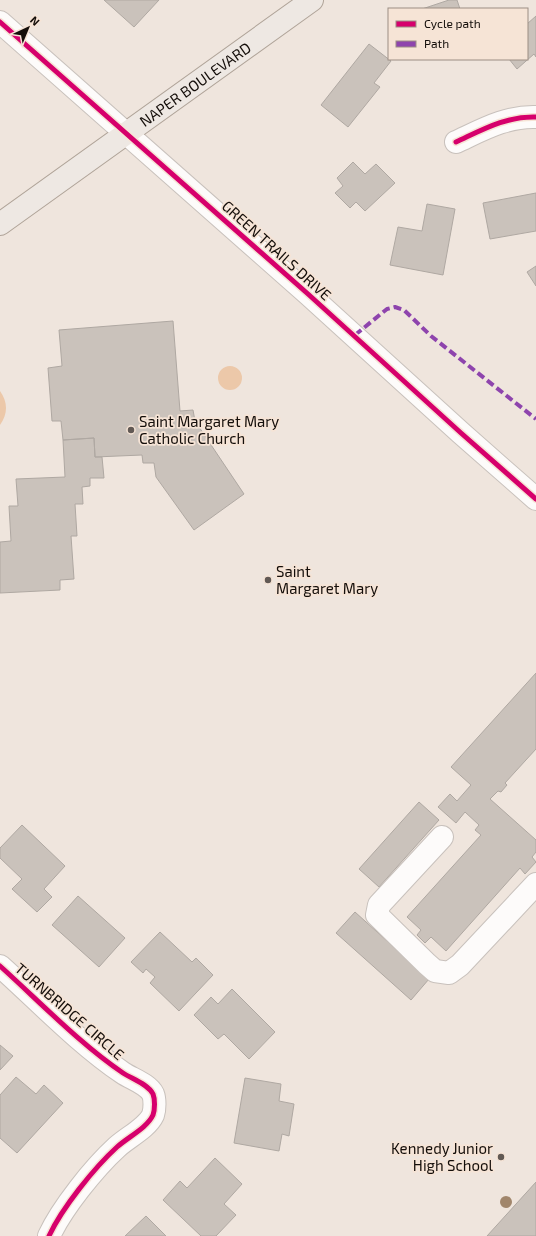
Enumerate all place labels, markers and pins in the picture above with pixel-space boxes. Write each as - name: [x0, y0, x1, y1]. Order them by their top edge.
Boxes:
- place label: Saint Margaret Mary Catholic Church: [139, 412, 279, 447]
- marker: Saint Margaret Mary Catholic Church: [126, 425, 136, 435]
- place label: Saint Margaret Mary: [276, 562, 378, 597]
- marker: Saint Margaret Mary: [263, 575, 273, 585]
- place label: Kennedy Junior High School: [391, 1139, 494, 1174]
- marker: Kennedy Junior High School: [496, 1152, 506, 1162]

